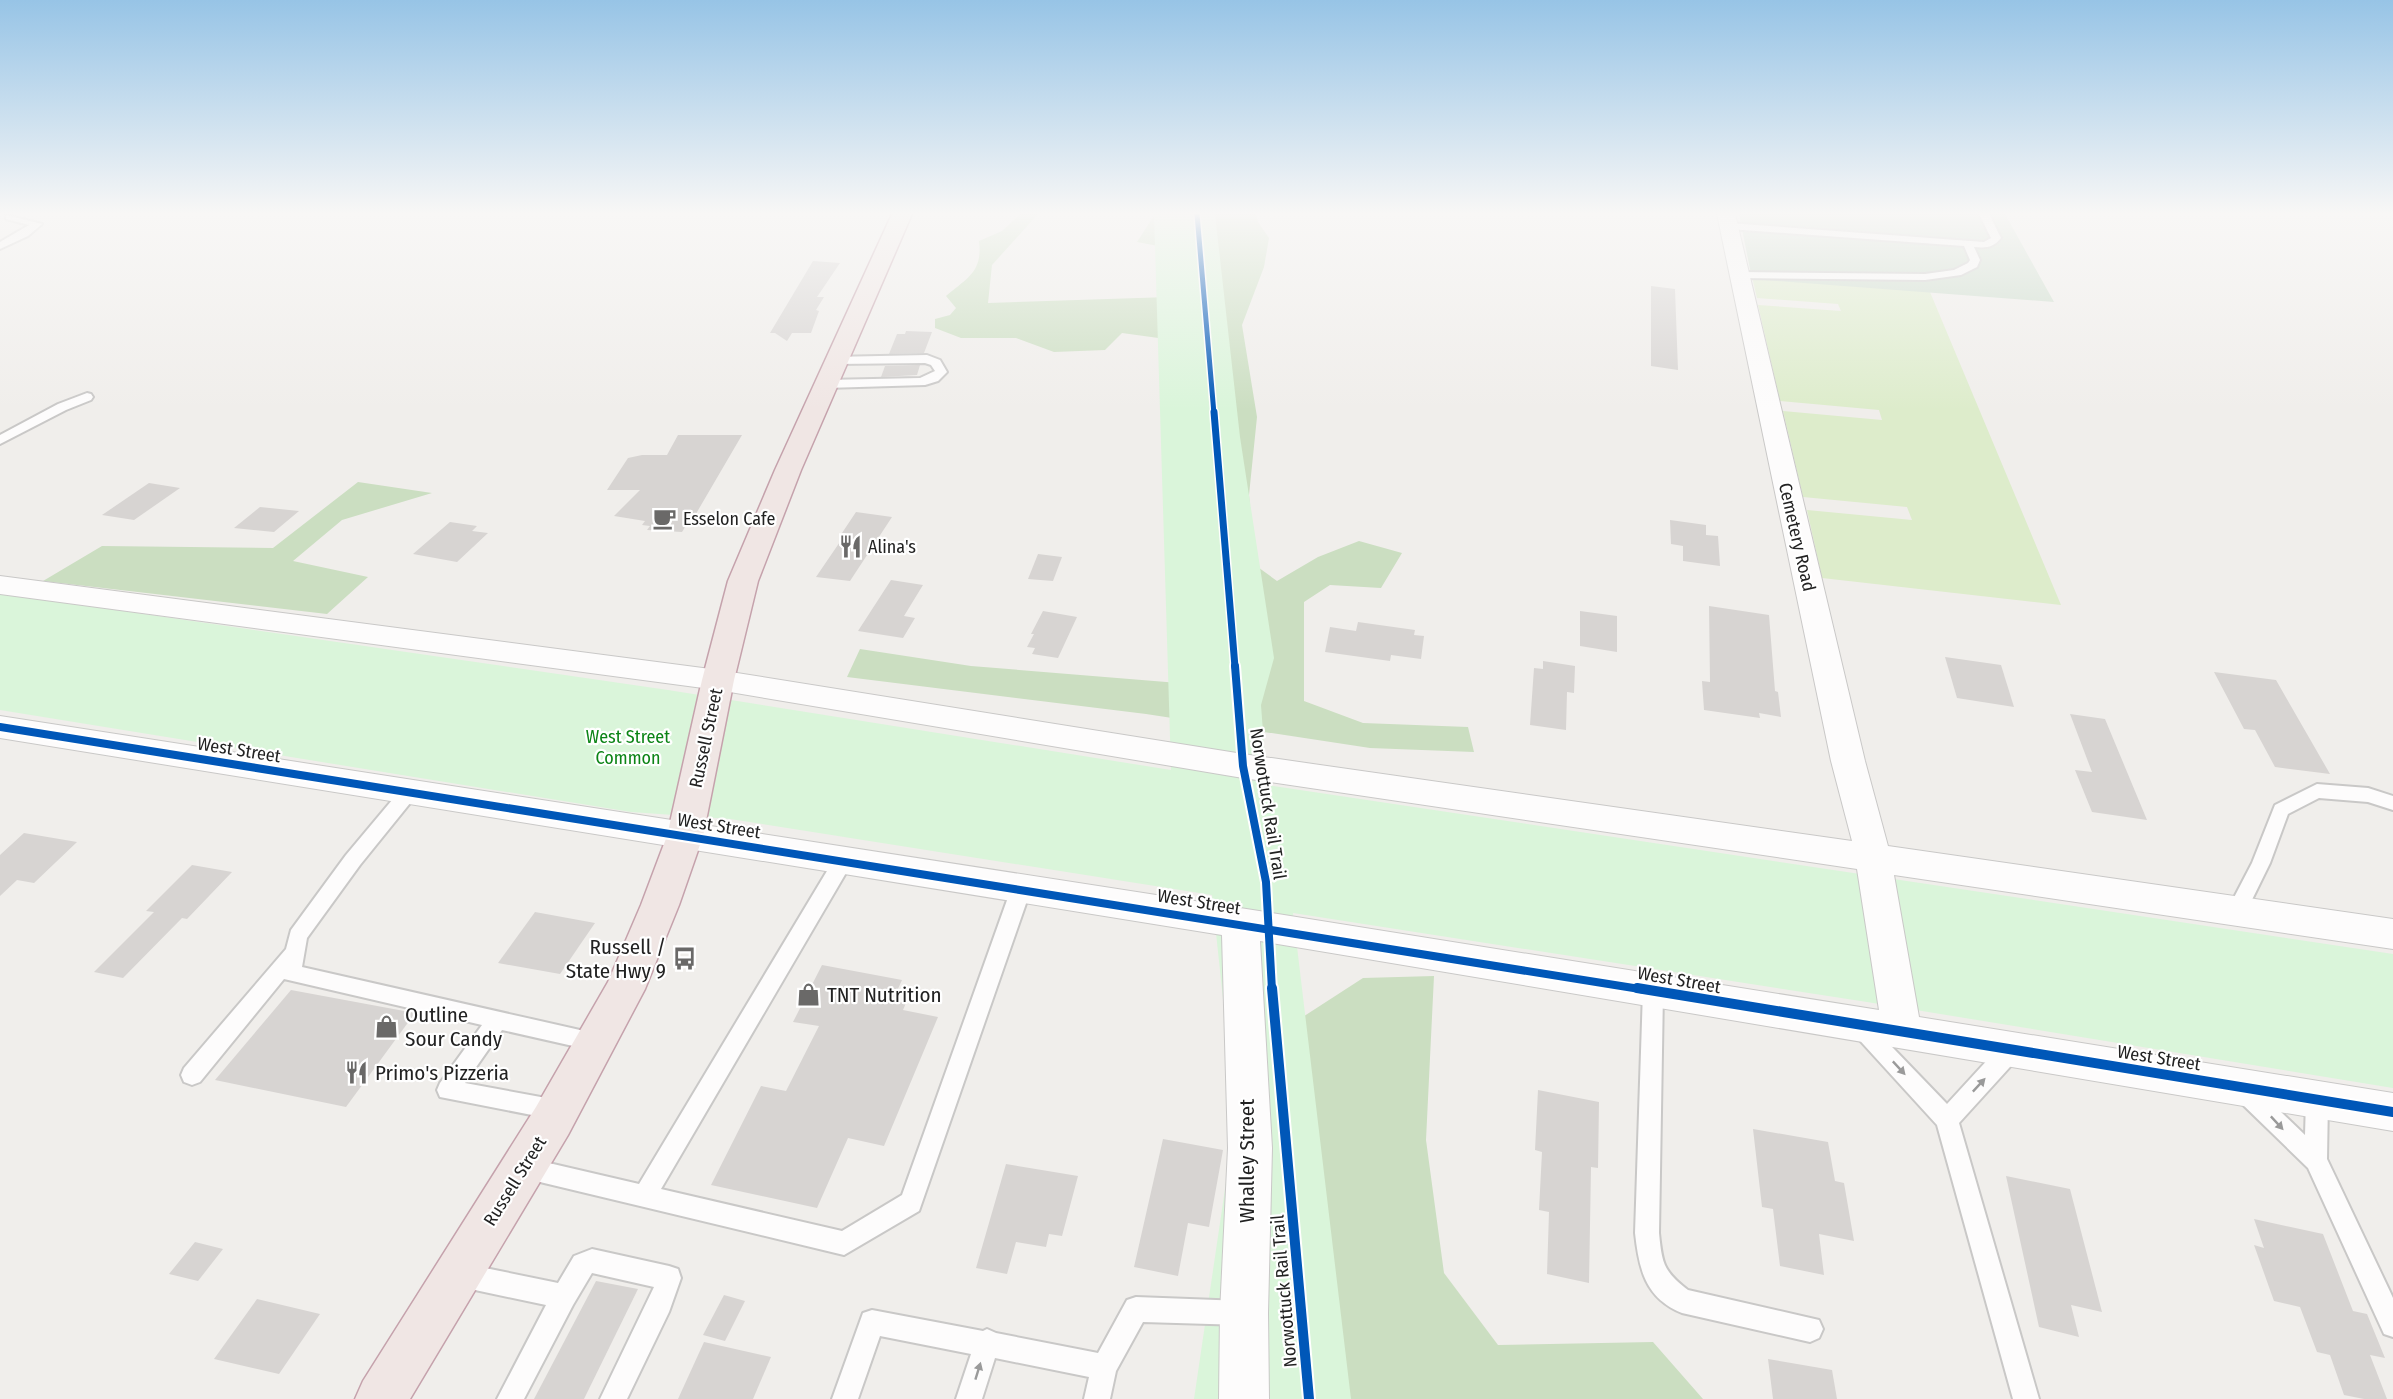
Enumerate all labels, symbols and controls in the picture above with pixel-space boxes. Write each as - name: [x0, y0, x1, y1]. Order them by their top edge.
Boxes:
- street label: Cemetery Road: [1774, 481, 1820, 593]
- cafe icon: Esselon Cafe: [652, 506, 678, 532]
- place label: Esselon Cafe: [683, 508, 775, 530]
- restaurant icon: Alina's: [837, 534, 863, 560]
- place label: Alina's: [868, 536, 916, 558]
- street label: Russell Street: [685, 686, 727, 790]
- park label: West Street Common: [586, 726, 670, 769]
- street label: Norwottuck Rail Trail: [1245, 727, 1291, 882]
- street label: West Street: [196, 733, 282, 767]
- street label: West Street: [676, 809, 762, 843]
- street label: West Street: [1156, 885, 1242, 919]
- place label: Russell / State Hwy 9: [566, 934, 666, 984]
- bus stop icon: Russell / State Hwy 9: [671, 946, 697, 972]
- street label: West Street: [1636, 962, 1723, 998]
- shop icon: TNT Nutrition: [796, 982, 822, 1008]
- place label: TNT Nutrition: [827, 982, 942, 1008]
- place label: Outline Sour Candy: [405, 1002, 503, 1052]
- shop icon: Outline Sour Candy: [374, 1014, 400, 1040]
- street label: West Street: [2116, 1041, 2202, 1075]
- restaurant icon: Primo's Pizzeria: [344, 1060, 370, 1086]
- place label: Primo's Pizzeria: [375, 1060, 509, 1086]
- one-way arrow: [1891, 1061, 1905, 1075]
- one-way arrow: [1972, 1078, 1985, 1093]
- street label: Whalley Street: [1234, 1099, 1260, 1223]
- one-way arrow: [2270, 1116, 2284, 1131]
- street label: Russell Street: [479, 1132, 551, 1230]
- street label: Norwottuck Rail Trail: [1266, 1214, 1302, 1368]
- one-way arrow: [974, 1362, 983, 1380]

